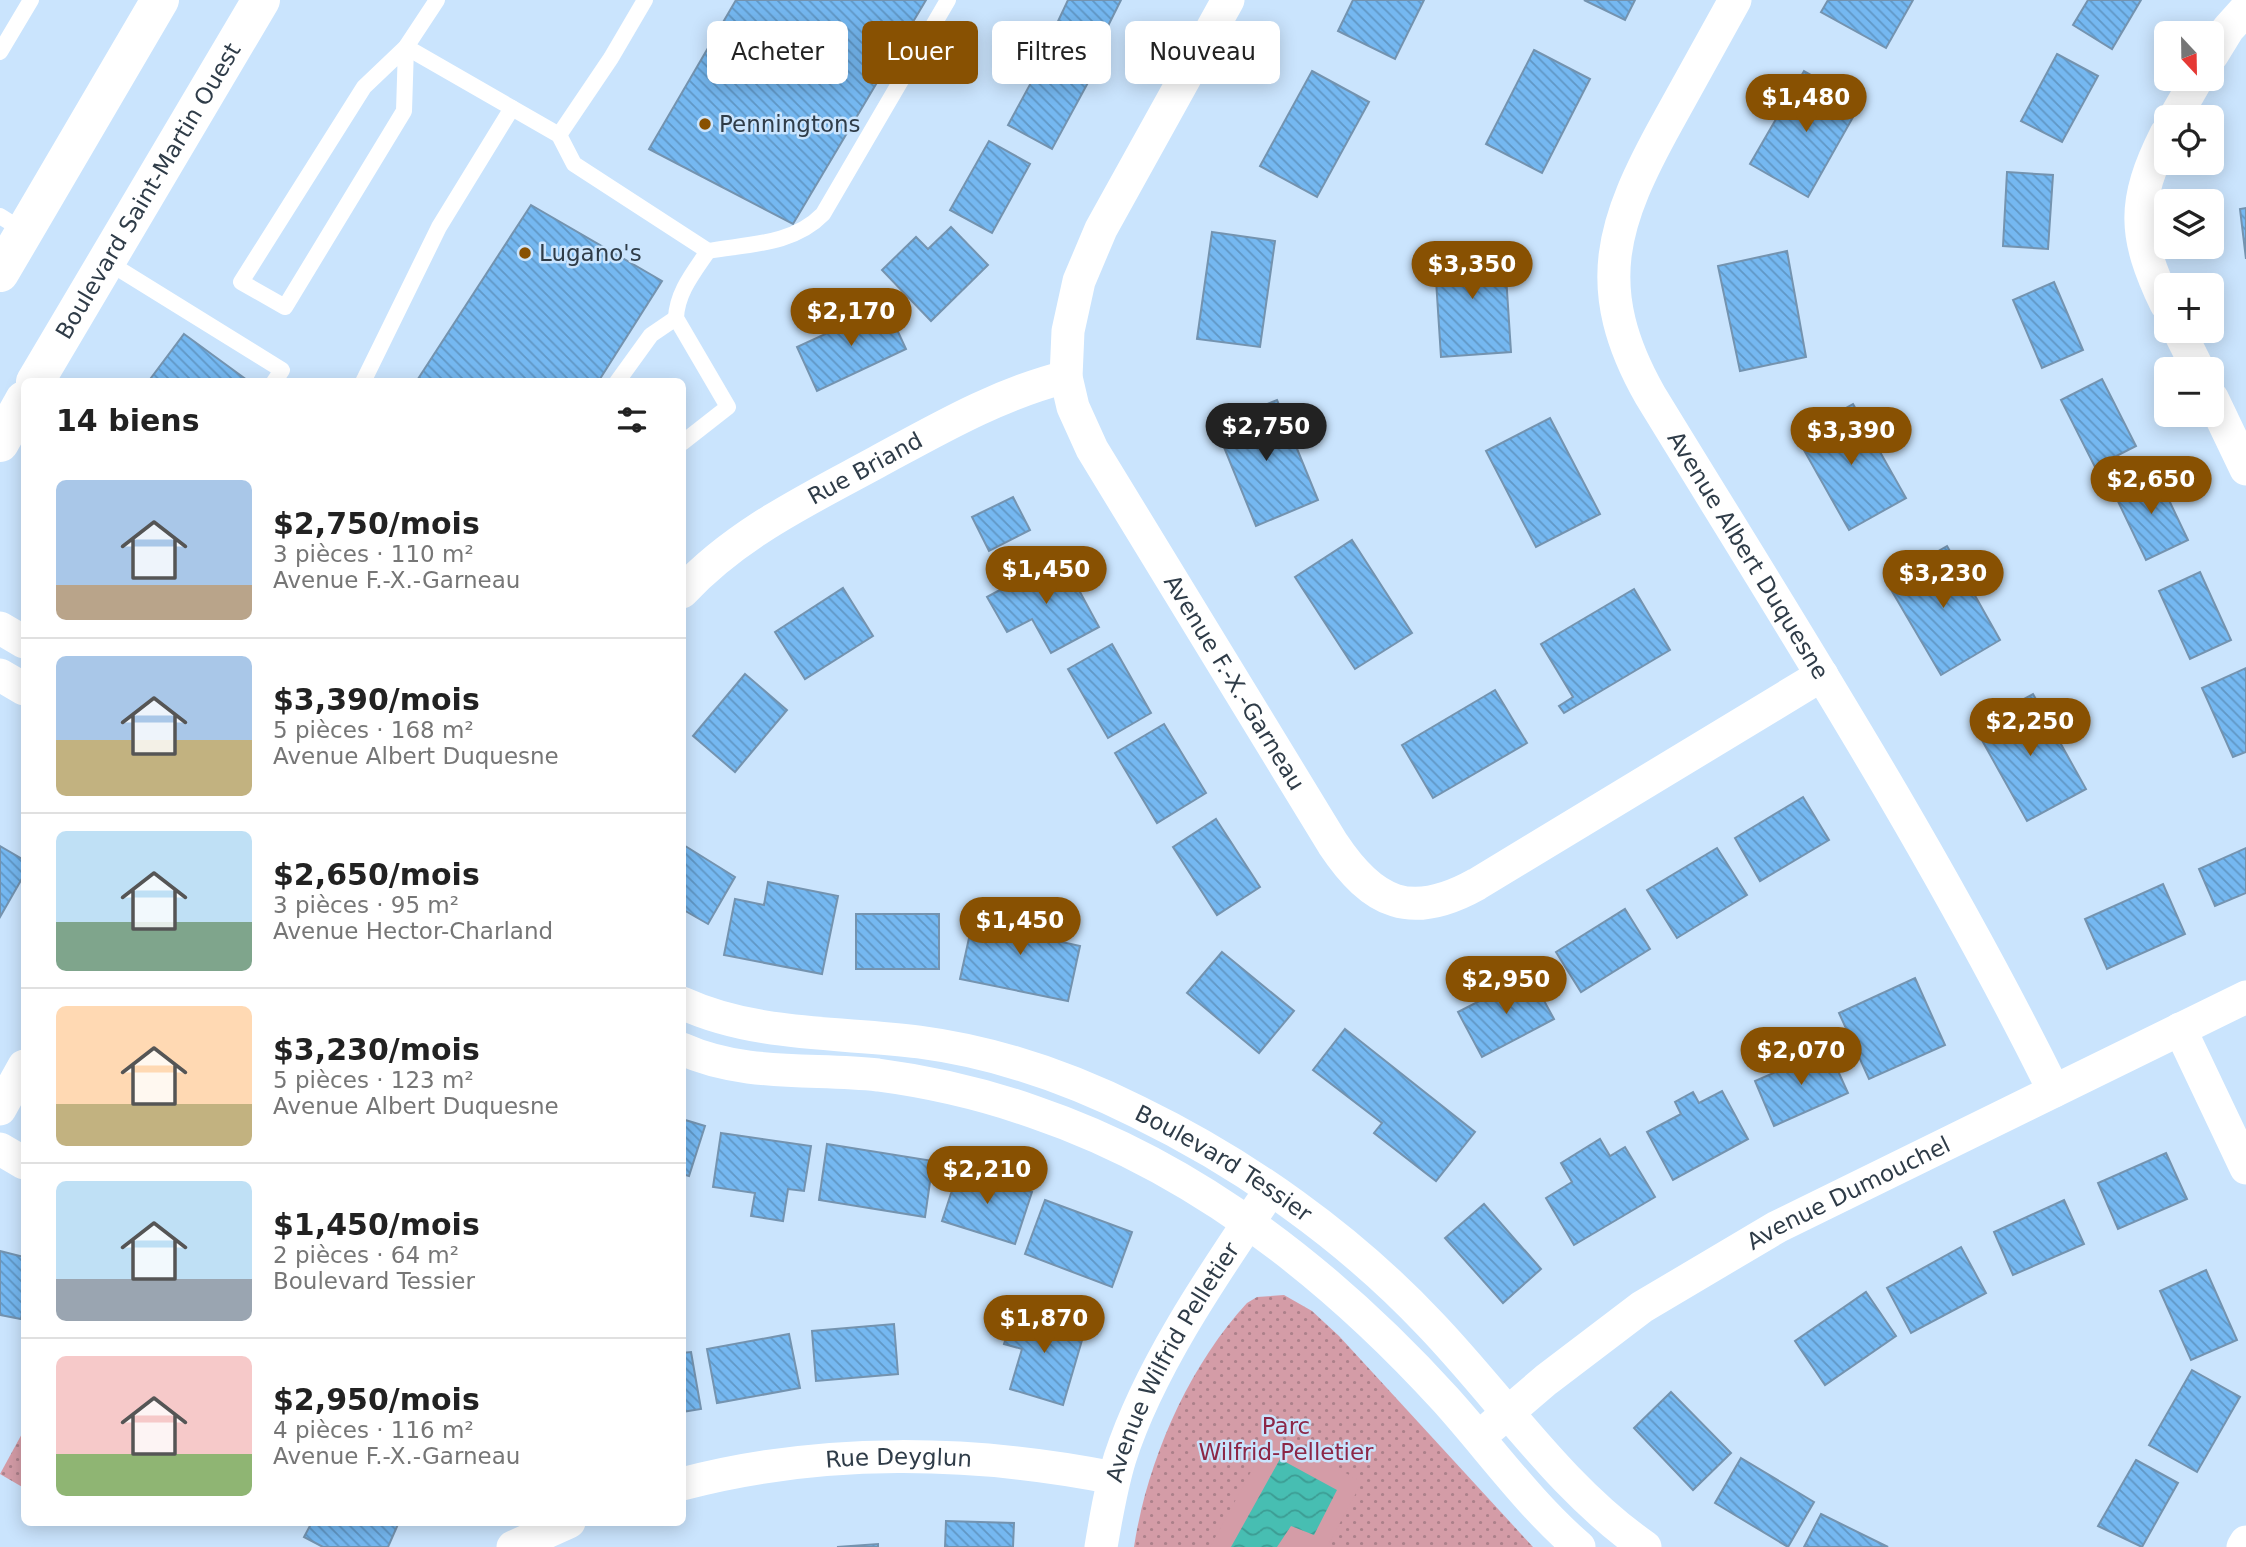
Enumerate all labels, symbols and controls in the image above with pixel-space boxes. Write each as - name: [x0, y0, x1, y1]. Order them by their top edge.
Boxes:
- chip: Acheter: [707, 21, 848, 84]
- chip: Louer: [862, 21, 978, 84]
- chip: Filtres: [992, 21, 1111, 84]
- chip: Nouveau: [1125, 21, 1280, 84]
- north arrow: [2154, 21, 2224, 91]
- map controls: [2154, 21, 2224, 427]
- street label: Boulevard Saint-Martin Ouest: [50, 38, 246, 344]
- pin: $1,480: [1749, 74, 1863, 134]
- text: $1,480: [1762, 84, 1850, 110]
- button: locate: [2154, 105, 2224, 175]
- place label: Penningtons: [719, 111, 861, 137]
- marker: Penningtons: [697, 116, 713, 132]
- button: layers: [2154, 189, 2224, 259]
- place label: Lugano's: [539, 240, 642, 266]
- pin: $3,350: [1415, 242, 1529, 301]
- marker: Lugano's: [517, 245, 533, 261]
- text: $3,350: [1428, 251, 1516, 277]
- button: +: [2154, 273, 2224, 343]
- pin: $2,170: [794, 288, 908, 348]
- text: $2,170: [807, 298, 895, 324]
- button: −: [2154, 357, 2224, 427]
- icon: filters: [613, 401, 651, 439]
- text: 14 biens: [56, 403, 200, 438]
- pin: $2,750: [1209, 404, 1323, 463]
- pin: $3,390: [1794, 407, 1908, 467]
- text: $2,750: [1222, 413, 1310, 439]
- text: $3,390: [1807, 417, 1895, 443]
- street label: Rue Briand: [803, 427, 927, 510]
- street label: Avenue Albert Duquesne: [1662, 427, 1834, 684]
- pin: $2,650: [2094, 456, 2208, 516]
- text: $2,650: [2107, 466, 2195, 492]
- text: $2,750/mois: [273, 506, 480, 541]
- icon: home: [112, 508, 196, 592]
- text: 3 pièces · 110 m²: [273, 541, 474, 567]
- pin: $1,450: [989, 546, 1103, 606]
- pin: $3,230: [1886, 550, 2000, 610]
- text: $1,450: [1002, 556, 1090, 582]
- text: $3,230: [1899, 560, 1987, 586]
- text: Avenue F.-X.-Garneau: [273, 567, 520, 593]
- street label: Avenue F.-X.-Garneau: [1159, 570, 1310, 795]
- text: $3,390/mois: [273, 682, 480, 717]
- icon: home: [112, 684, 196, 768]
- pin: $2,250: [1973, 698, 2087, 758]
- text: $2,250: [1986, 708, 2074, 734]
- text: 5 pièces · 168 m²: [273, 717, 474, 743]
- text: Avenue Albert Duquesne: [273, 743, 559, 769]
- text: $2,650/mois: [273, 857, 480, 892]
- icon: home: [112, 859, 196, 943]
- text: 3 pièces · 95 m²: [273, 892, 459, 918]
- pin: $1,450: [963, 898, 1077, 957]
- text: $1,450: [976, 907, 1064, 933]
- text: Avenue Hector-Charland: [273, 918, 553, 944]
- pin: $2,950: [1449, 956, 1563, 1016]
- text: $2,950: [1462, 966, 1550, 992]
- pin: $2,070: [1744, 1028, 1858, 1087]
- text: $3,230/mois: [273, 1032, 480, 1067]
- icon: home: [112, 1034, 196, 1118]
- text: $2,070: [1757, 1037, 1845, 1063]
- text: 5 pièces · 123 m²: [273, 1067, 474, 1093]
- text: Avenue Albert Duquesne: [273, 1093, 559, 1119]
- street label: Boulevard Tessier: [1131, 1100, 1317, 1227]
- street label: Avenue Dumouchel: [1742, 1131, 1954, 1255]
- pin: $2,210: [930, 1146, 1044, 1206]
- text: $2,210: [943, 1156, 1031, 1182]
- text: $1,450/mois: [273, 1207, 480, 1242]
- icon: home: [112, 1209, 196, 1293]
- street label: Avenue Wilfrid Pelletier: [1101, 1237, 1245, 1485]
- text: 2 pièces · 64 m²: [273, 1242, 459, 1268]
- text: Boulevard Tessier: [273, 1268, 475, 1294]
- pin: $1,870: [987, 1296, 1101, 1355]
- text: $1,870: [1000, 1305, 1088, 1331]
- text: $2,950/mois: [273, 1382, 480, 1417]
- icon: home: [112, 1384, 196, 1468]
- park label: Parc Wilfrid-Pelletier: [1198, 1413, 1374, 1465]
- text: 4 pièces · 116 m²: [273, 1417, 474, 1443]
- text: Avenue F.-X.-Garneau: [273, 1443, 520, 1469]
- street label: Rue Deyglun: [824, 1444, 973, 1473]

